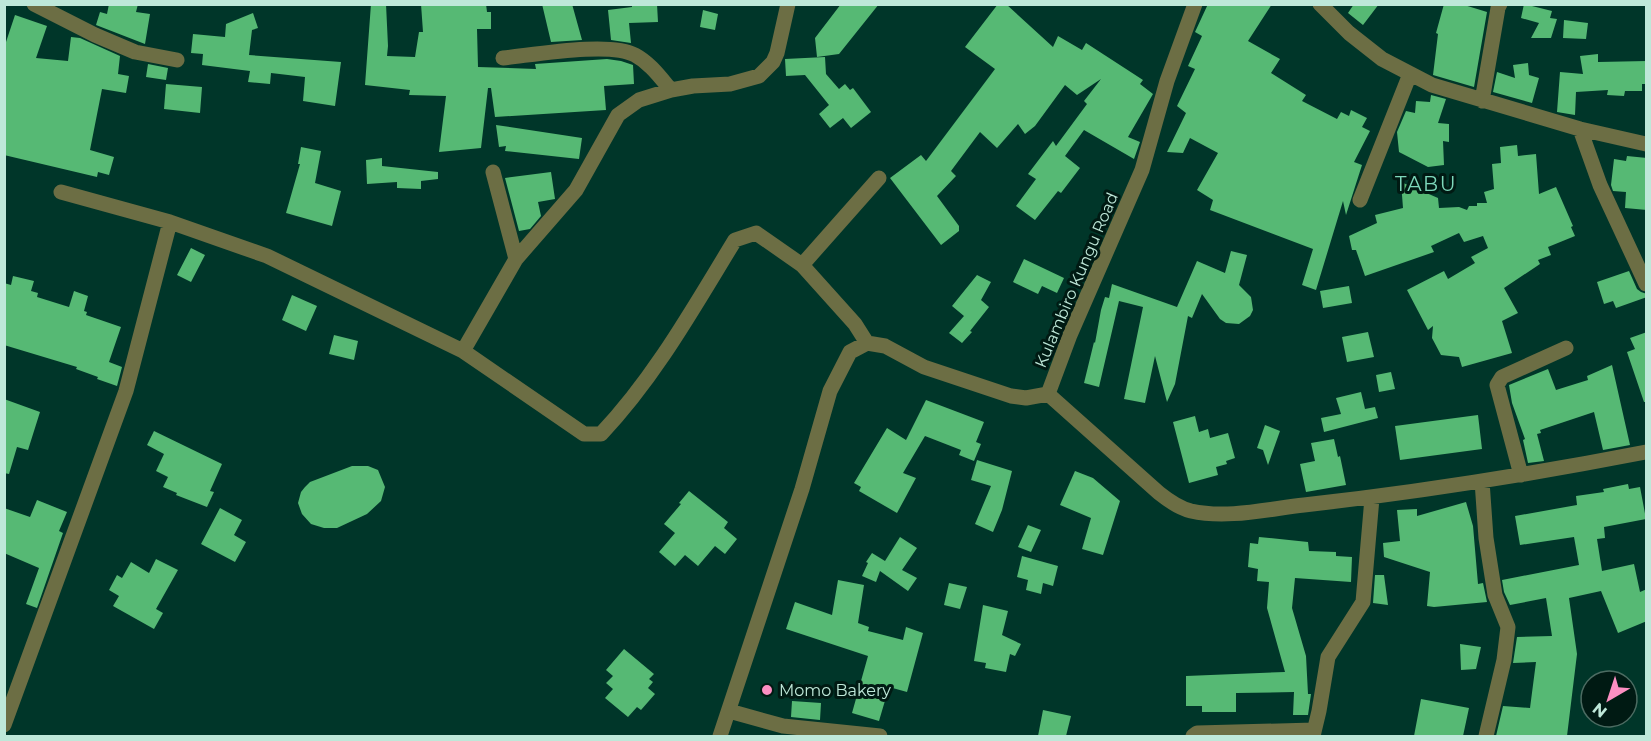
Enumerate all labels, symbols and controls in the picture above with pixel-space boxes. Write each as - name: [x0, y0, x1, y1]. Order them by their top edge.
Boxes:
- district label: TABU: [1395, 172, 1457, 196]
- street label: Kulambiro Kungu Road: [1031, 190, 1122, 371]
- north arrow: [1579, 669, 1639, 729]
- place label: Momo Bakery: [779, 681, 891, 700]
- marker: Momo Bakery: [760, 683, 774, 697]
- text: N: [1589, 699, 1611, 722]

